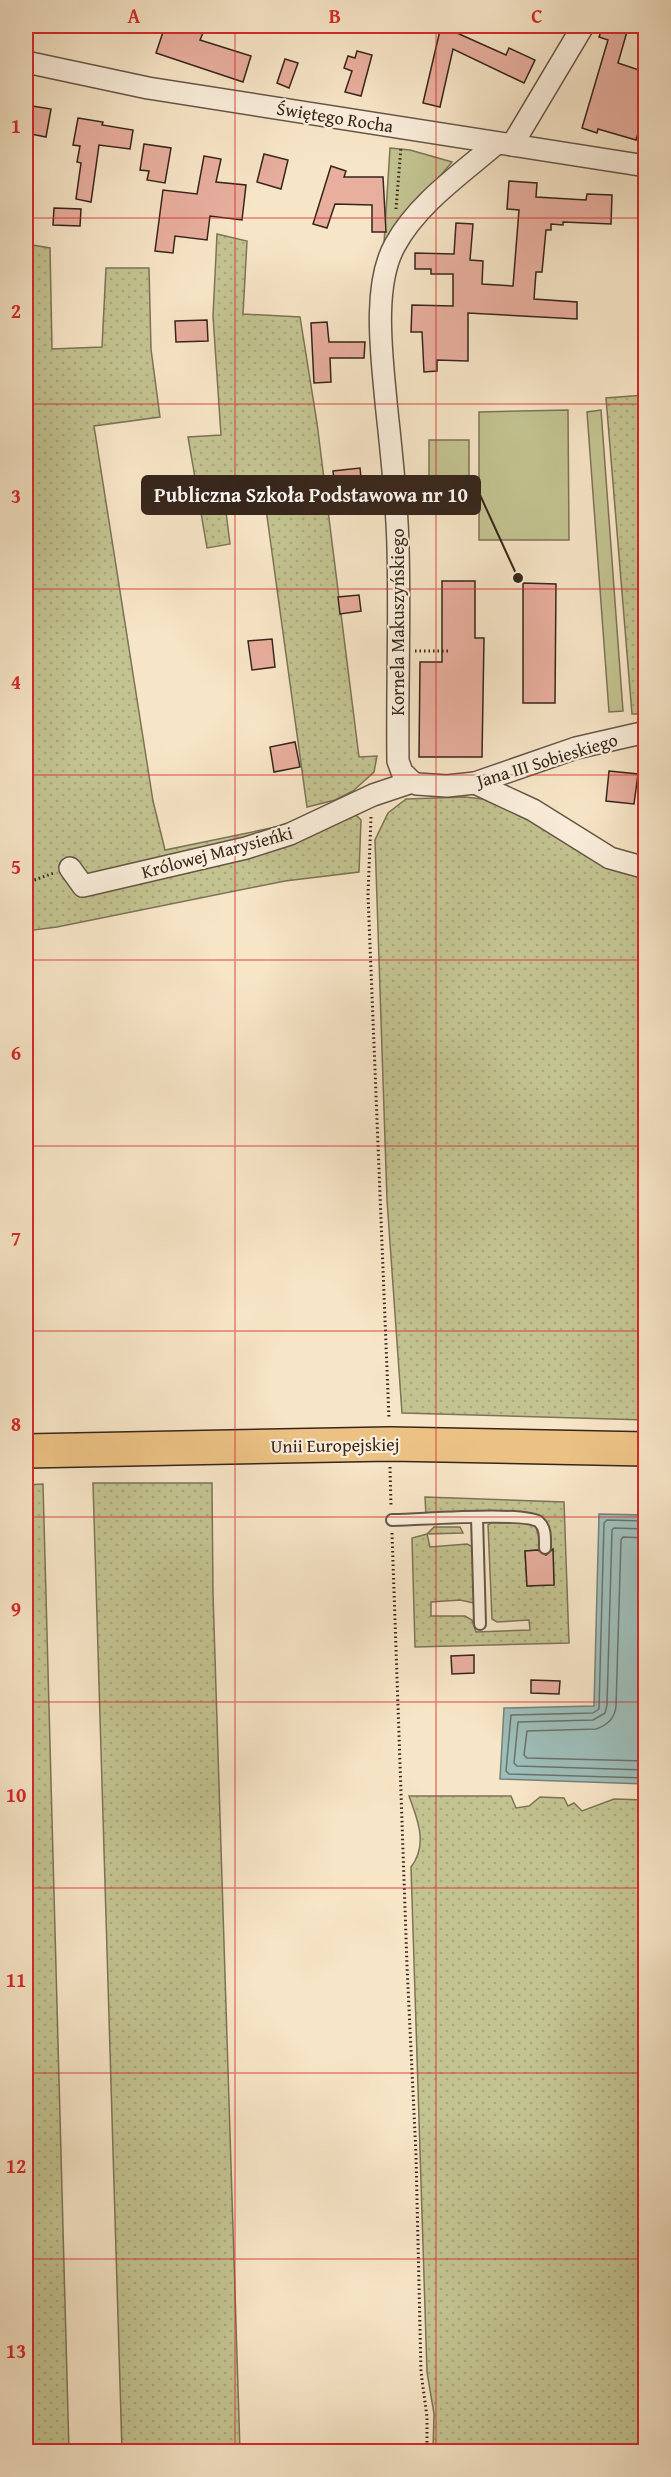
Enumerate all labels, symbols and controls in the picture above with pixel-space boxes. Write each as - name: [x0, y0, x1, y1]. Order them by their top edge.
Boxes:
- text: A: [128, 1, 141, 30]
- text: B: [329, 1, 341, 30]
- text: C: [531, 1, 543, 30]
- street label: Świętego Rocha: [275, 94, 396, 140]
- text: 1: [11, 111, 21, 140]
- text: 2: [11, 296, 21, 325]
- callout: Publiczna Szkoła Podstawowa nr 10: [142, 476, 480, 514]
- text: Publiczna Szkoła Podstawowa nr 10: [154, 480, 468, 509]
- text: 3: [11, 481, 21, 510]
- street label: Kornela Makuszyńskiego: [384, 528, 411, 716]
- text: 4: [11, 667, 21, 696]
- street label: Jana III Sobieskiego: [471, 726, 621, 795]
- street label: Królowej Marysieńki: [138, 819, 296, 885]
- text: 5: [11, 852, 21, 881]
- text: 6: [11, 1038, 21, 1067]
- text: 7: [11, 1223, 21, 1252]
- text: 8: [11, 1409, 21, 1438]
- street label: Unii Europejskiej: [270, 1430, 400, 1460]
- text: 9: [11, 1594, 21, 1623]
- text: 10: [6, 1780, 26, 1809]
- text: 11: [6, 1965, 26, 1994]
- text: 12: [6, 2151, 26, 2180]
- text: 13: [6, 2336, 26, 2365]

